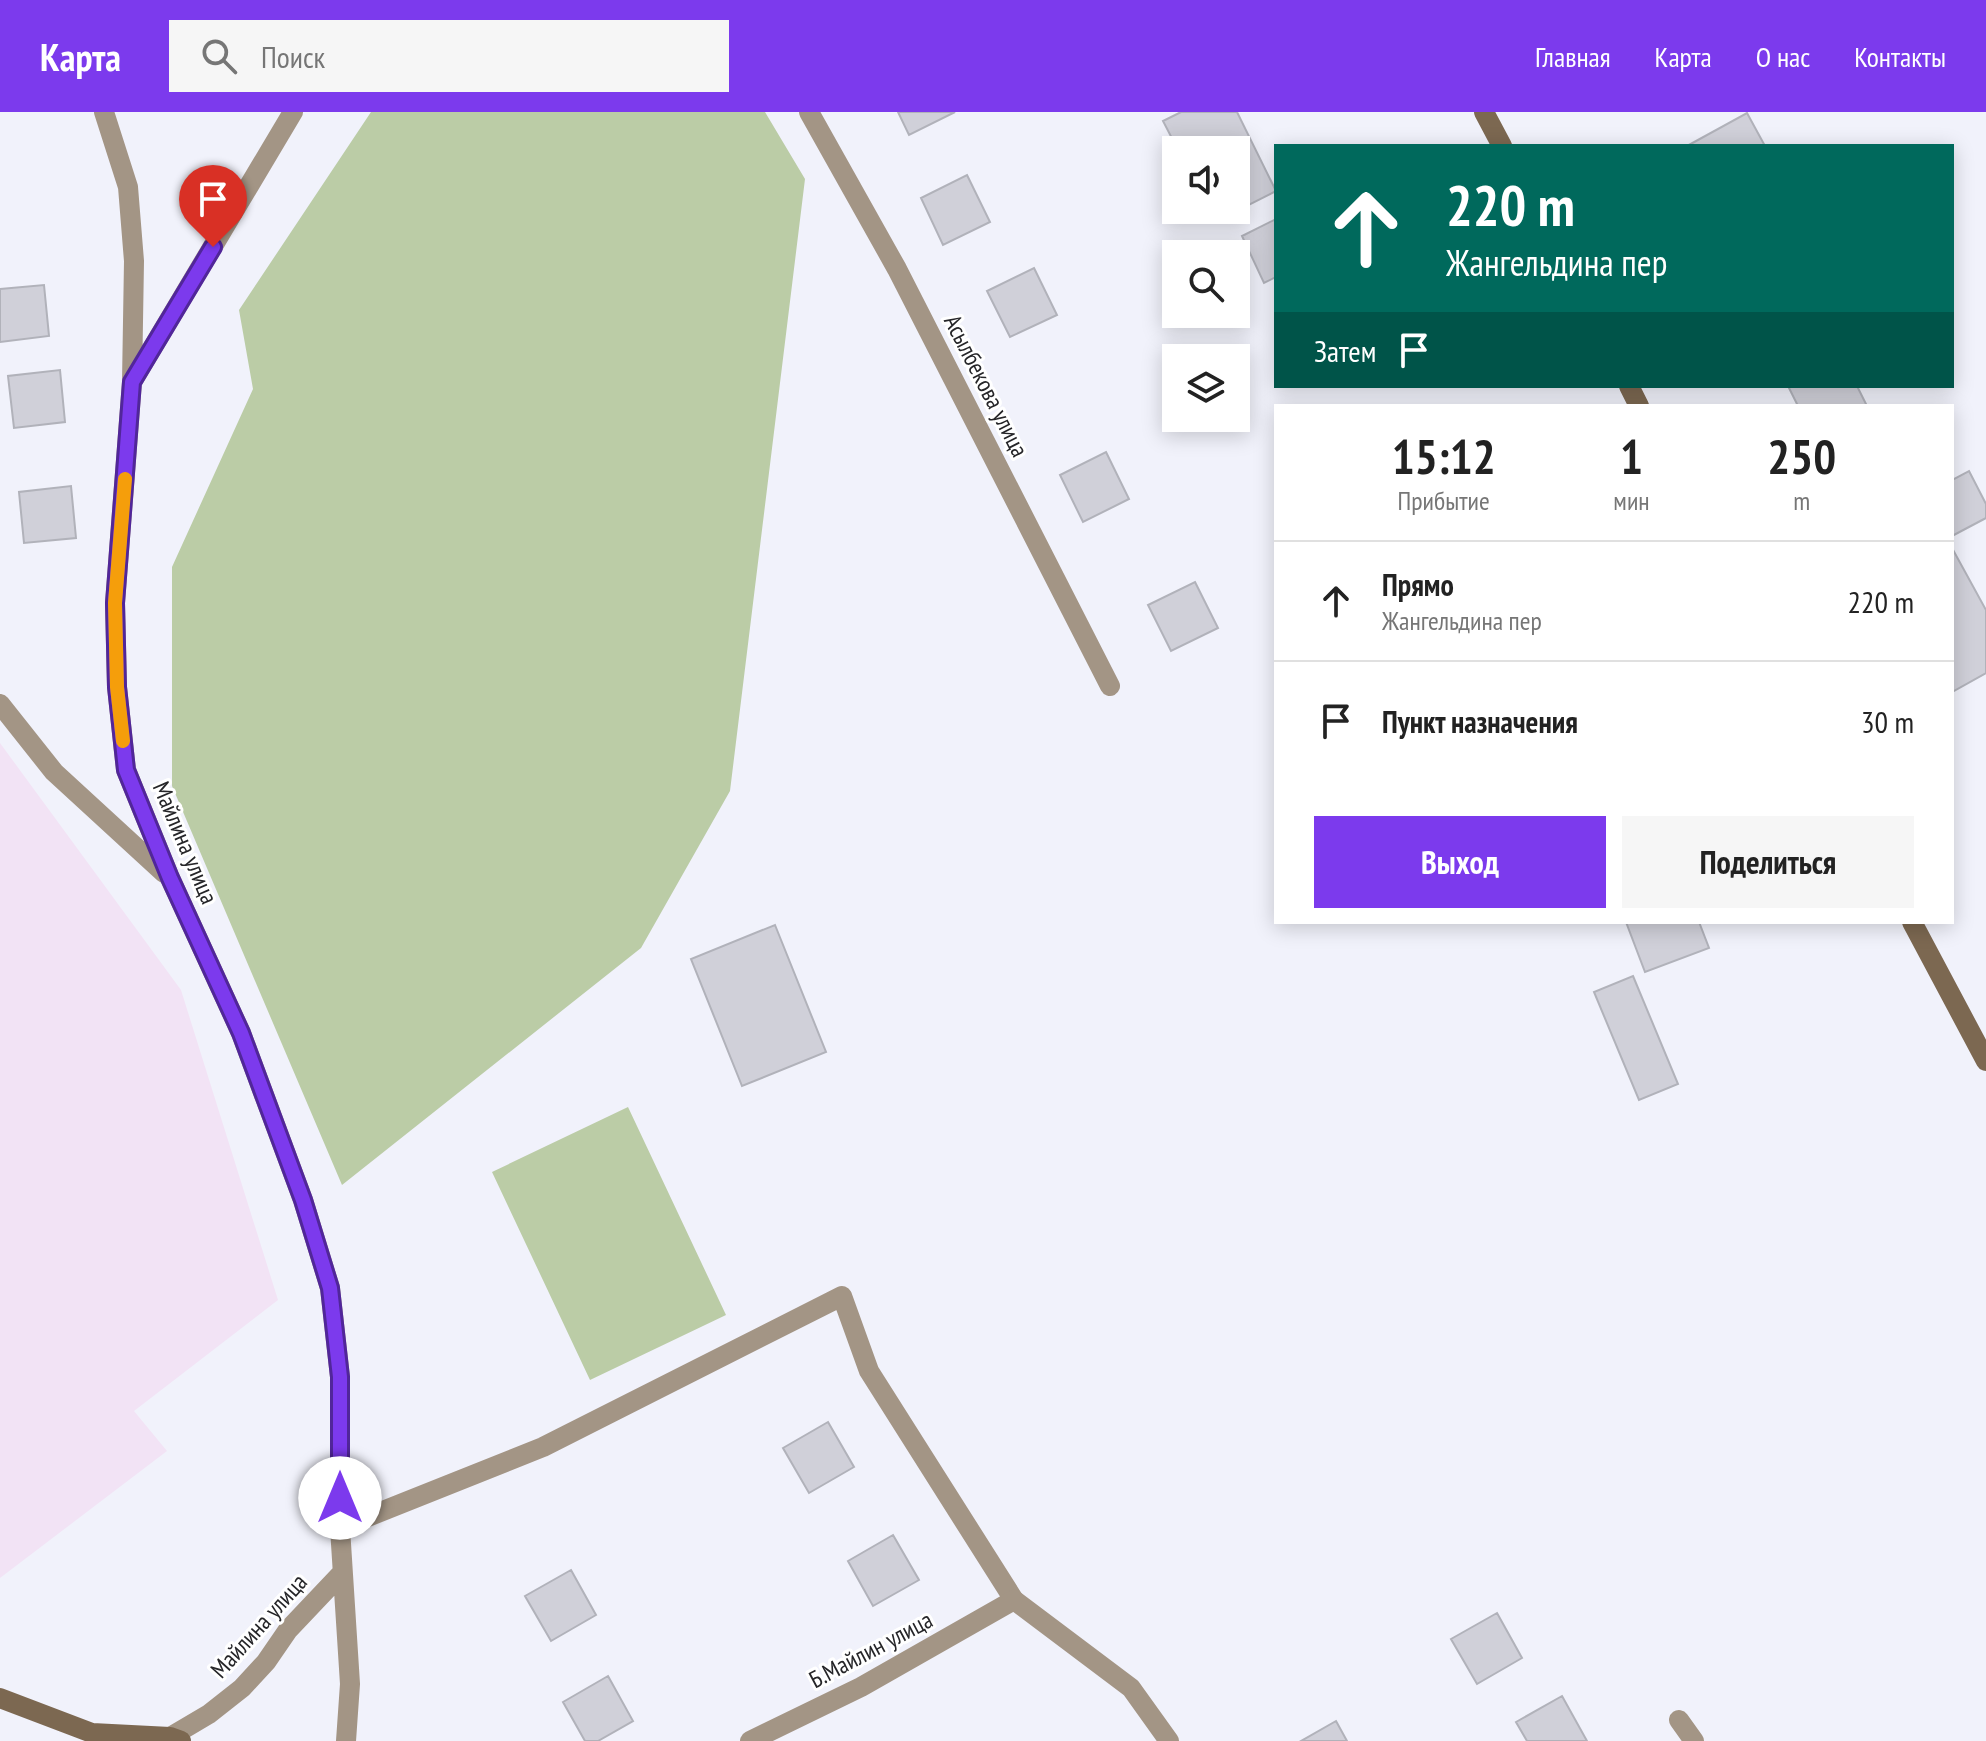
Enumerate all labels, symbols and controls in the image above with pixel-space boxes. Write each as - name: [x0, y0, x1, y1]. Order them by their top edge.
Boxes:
- search box: [169, 20, 729, 92]
- text: Карта: [40, 32, 121, 81]
- icon: search: [197, 34, 241, 78]
- text: Поиск: [261, 37, 325, 76]
- text: Главная: [1535, 38, 1611, 75]
- text: Карта: [1655, 38, 1712, 75]
- text: О нас: [1756, 38, 1810, 75]
- text: Контакты: [1854, 38, 1946, 75]
- map controls: [1162, 136, 1250, 432]
- button: sound: [1162, 136, 1250, 224]
- pin: [179, 165, 247, 247]
- text: 220 m: [1446, 169, 1575, 241]
- icon: ahead: [1314, 176, 1418, 280]
- icon: arrive: [191, 177, 235, 221]
- text: Жангельдина пер: [1446, 239, 1667, 286]
- button: search: [1162, 240, 1250, 328]
- street label: Асылбекова улица: [937, 309, 1036, 462]
- icon: arrive: [1392, 328, 1436, 372]
- text: Затем: [1314, 331, 1376, 370]
- button: layers: [1162, 344, 1250, 432]
- text: 15:12: [1392, 425, 1496, 487]
- text: 1: [1620, 425, 1643, 487]
- text: 250: [1767, 425, 1836, 487]
- text: Прибытие: [1398, 484, 1490, 517]
- text: мин: [1613, 484, 1650, 517]
- text: m: [1793, 484, 1810, 517]
- text: Прямо: [1382, 565, 1454, 604]
- icon: ahead: [1314, 579, 1358, 623]
- text: 220 m: [1848, 582, 1914, 621]
- text: Жангельдина пер: [1382, 604, 1542, 637]
- icon: arrive: [1314, 699, 1358, 743]
- text: Пункт назначения: [1382, 702, 1578, 741]
- text: 30 m: [1861, 702, 1914, 741]
- street label: Майлина улица: [146, 777, 225, 909]
- button: Выход: [1314, 816, 1606, 908]
- button: Поделиться: [1622, 816, 1914, 908]
- position arrow: [298, 1456, 382, 1540]
- street label: Майлина улица: [204, 1567, 314, 1684]
- street label: Б.Майлин улица: [804, 1604, 938, 1695]

